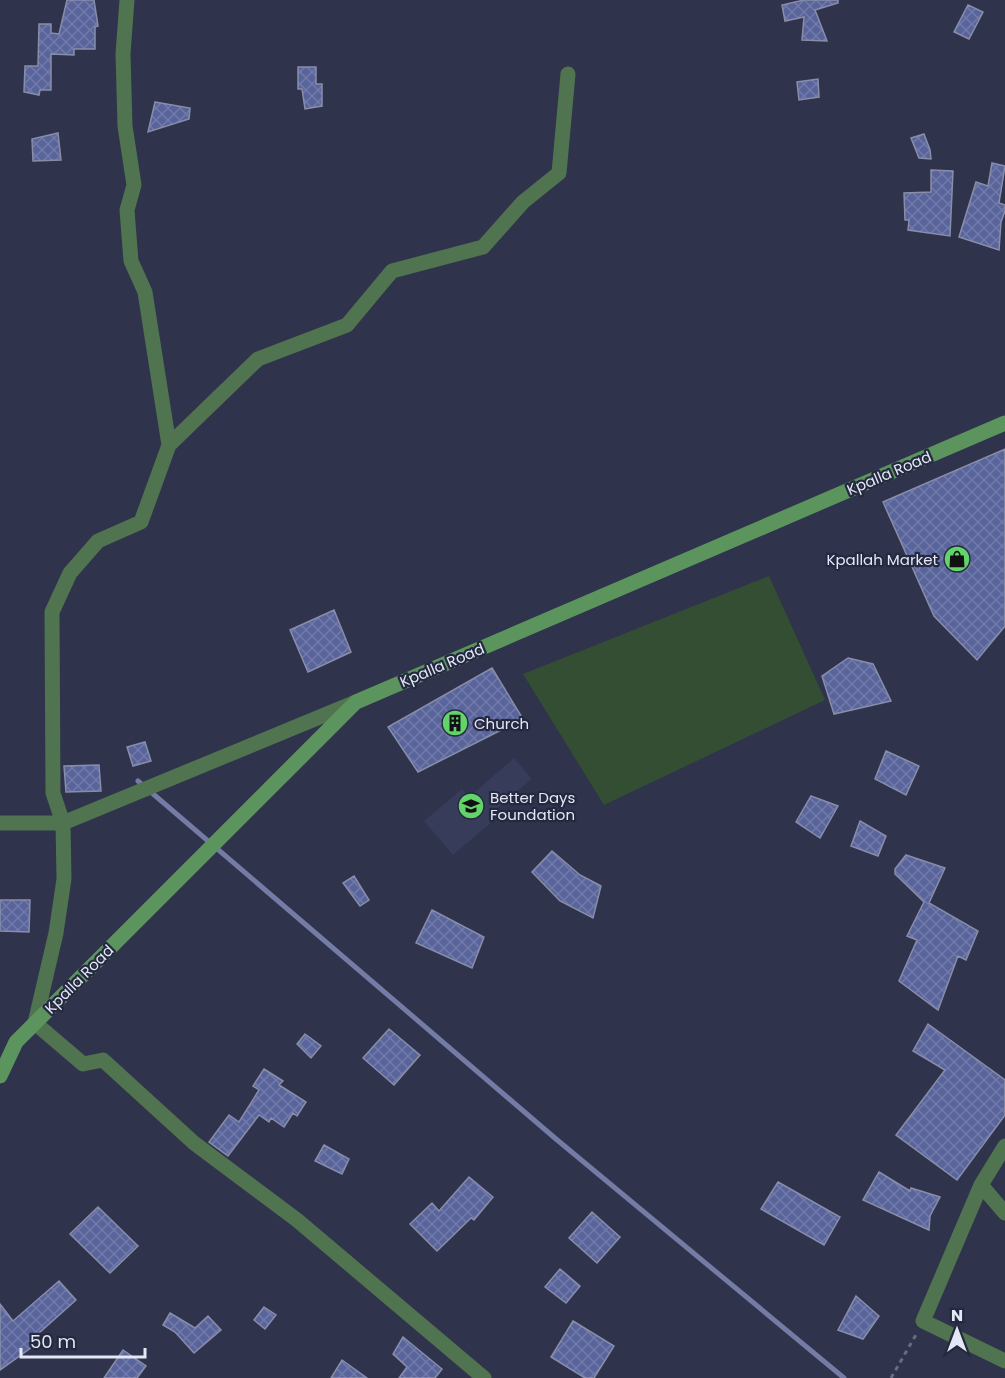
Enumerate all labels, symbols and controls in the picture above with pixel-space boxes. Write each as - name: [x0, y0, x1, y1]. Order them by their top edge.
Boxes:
- street label: Kpalla Road: [844, 446, 934, 500]
- shop icon: Kpallah Market: [942, 544, 972, 574]
- place label: Kpallah Market: [826, 549, 938, 570]
- street label: Kpalla Road: [397, 638, 487, 692]
- building icon: Church: [440, 708, 470, 738]
- place label: Church: [474, 713, 529, 734]
- place label: Better Days Foundation: [490, 787, 576, 825]
- school or university icon: Better Days Foundation: [456, 791, 486, 821]
- street label: Kpalla Road: [40, 940, 118, 1018]
- north arrow: [927, 1300, 987, 1360]
- text: N: [951, 1304, 963, 1327]
- scale bar: [21, 1321, 146, 1359]
- text: 50 m: [30, 1329, 76, 1354]

